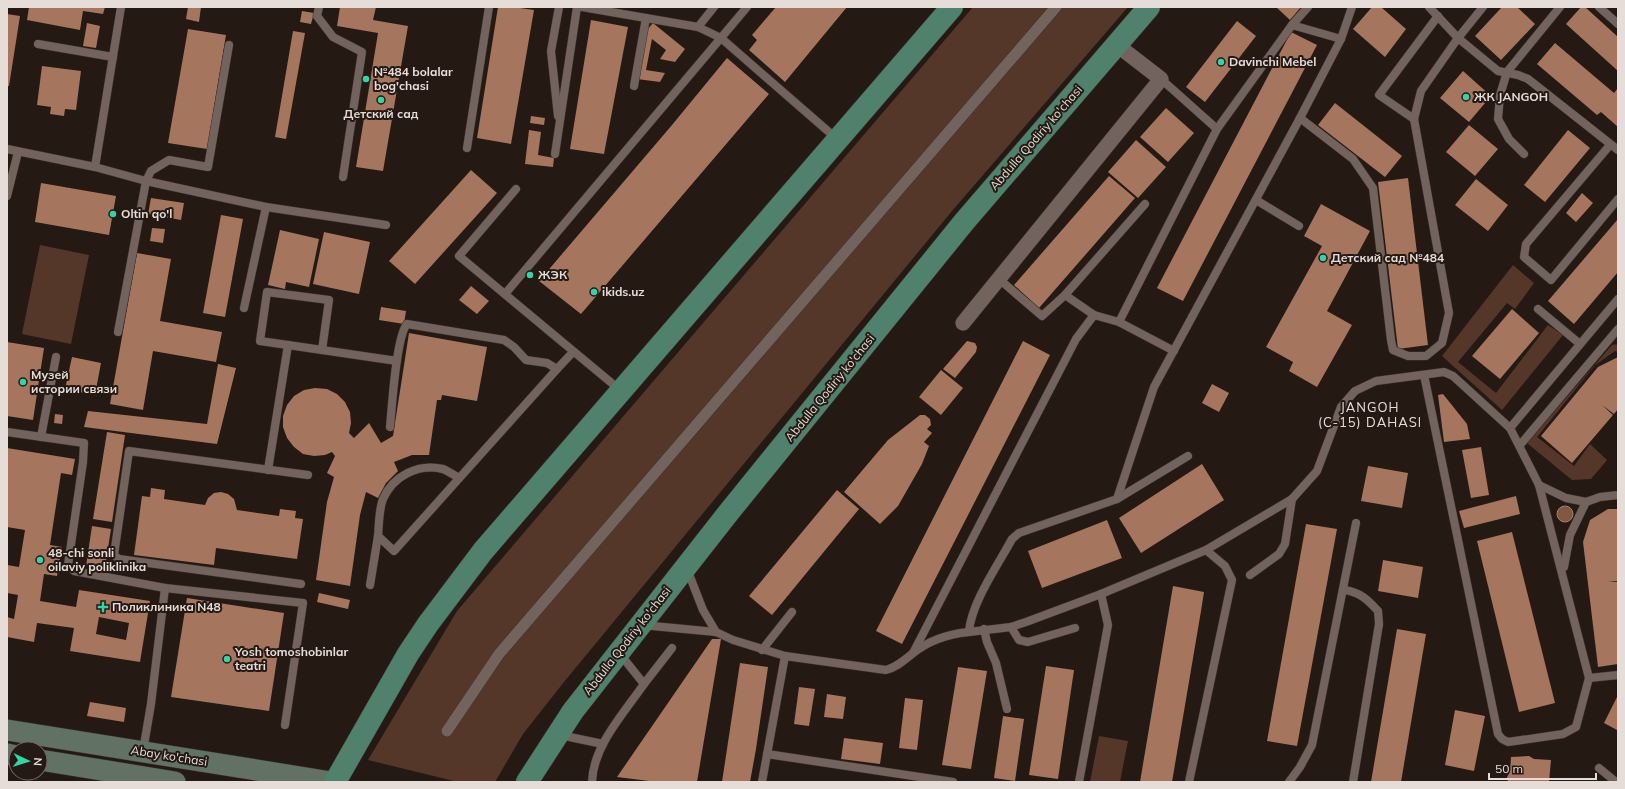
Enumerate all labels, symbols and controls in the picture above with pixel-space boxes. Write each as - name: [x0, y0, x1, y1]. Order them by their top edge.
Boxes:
- place label: Davinchi Mebel: [1229, 54, 1316, 69]
- marker: Davinchi Mebel: [1216, 57, 1226, 67]
- place label: №484 bolalar bog'chasi: [374, 64, 453, 93]
- marker: №484 bolalar bog'chasi: [361, 74, 371, 84]
- street label: Abdulla Qodiriy ko'chasi: [986, 82, 1085, 193]
- place label: ЖК JANGOH: [1474, 89, 1548, 104]
- marker: ЖК JANGOH: [1461, 92, 1471, 102]
- marker: Детский сад: [376, 95, 386, 105]
- place label: Детский сад: [344, 106, 419, 121]
- place label: Oltin qo'l: [121, 206, 172, 221]
- marker: Oltin qo'l: [108, 209, 118, 219]
- place label: Детский сад №484: [1331, 250, 1444, 265]
- marker: Детский сад №484: [1318, 253, 1328, 263]
- place label: ЖЭК: [538, 267, 568, 282]
- marker: ЖЭК: [525, 270, 535, 280]
- place label: ikids.uz: [602, 284, 645, 299]
- marker: ikids.uz: [589, 287, 599, 297]
- street label: Abdulla Qodiriy ko'chasi: [782, 331, 878, 444]
- place label: Музей истории связи: [31, 367, 117, 396]
- marker: Музей истории связи: [18, 377, 28, 387]
- district label: JANGOH (C-15) DAHASI: [1318, 399, 1422, 430]
- place label: 48-chi sonli oilaviy poliklinika: [48, 545, 146, 574]
- marker: 48-chi sonli oilaviy poliklinika: [35, 555, 45, 565]
- street label: Abdulla Qodiriy ko'chasi: [580, 583, 674, 698]
- place label: Поликлиника N48: [112, 599, 221, 614]
- marker: Поликлиника N48: [97, 601, 109, 613]
- place label: Yosh tomoshobinlar teatri: [234, 644, 348, 673]
- marker: Yosh tomoshobinlar teatri: [222, 654, 232, 664]
- north arrow: [8, 741, 48, 781]
- street label: Abay ko'chasi: [130, 742, 209, 769]
- scale bar: [1489, 755, 1596, 781]
- text: N: [31, 757, 45, 766]
- text: 50 m: [1495, 761, 1523, 776]

